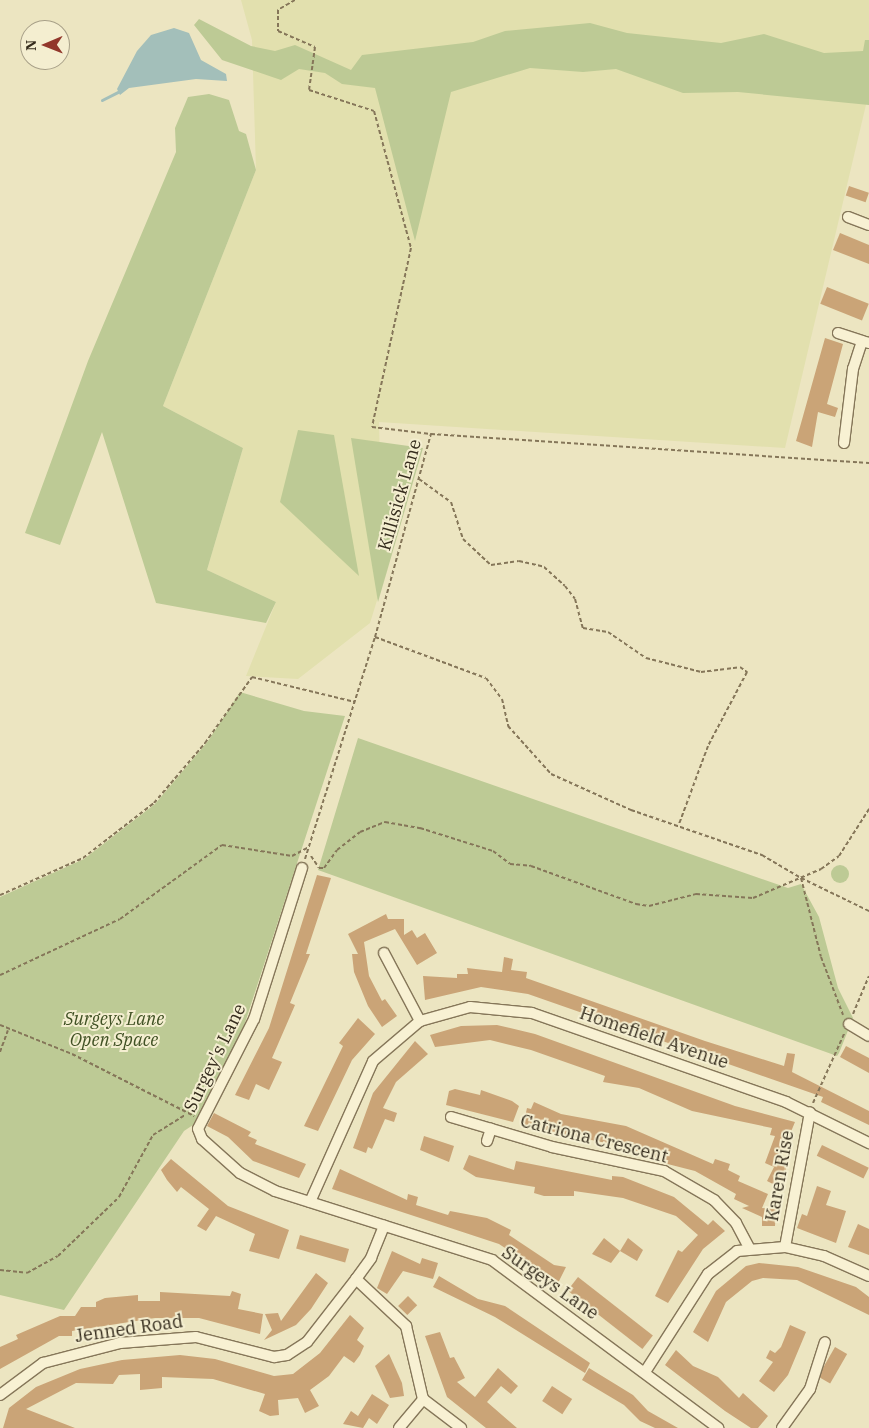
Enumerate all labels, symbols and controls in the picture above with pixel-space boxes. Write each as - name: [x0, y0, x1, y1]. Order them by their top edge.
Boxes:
- north arrow: [20, 20, 70, 70]
- text: N: [22, 40, 40, 51]
- street label: Killisick Lane: [374, 437, 426, 553]
- street label: Surgey's Lane: [179, 1000, 251, 1116]
- street label: Homefield Avenue: [577, 1002, 731, 1074]
- park label: Surgeys Lane Open Space: [64, 1009, 164, 1052]
- street label: Catriona Crescent: [518, 1110, 670, 1168]
- street label: Karen Rise: [761, 1129, 799, 1223]
- street label: Surgeys Lane: [498, 1242, 602, 1324]
- street label: Jenned Road: [74, 1311, 184, 1347]

